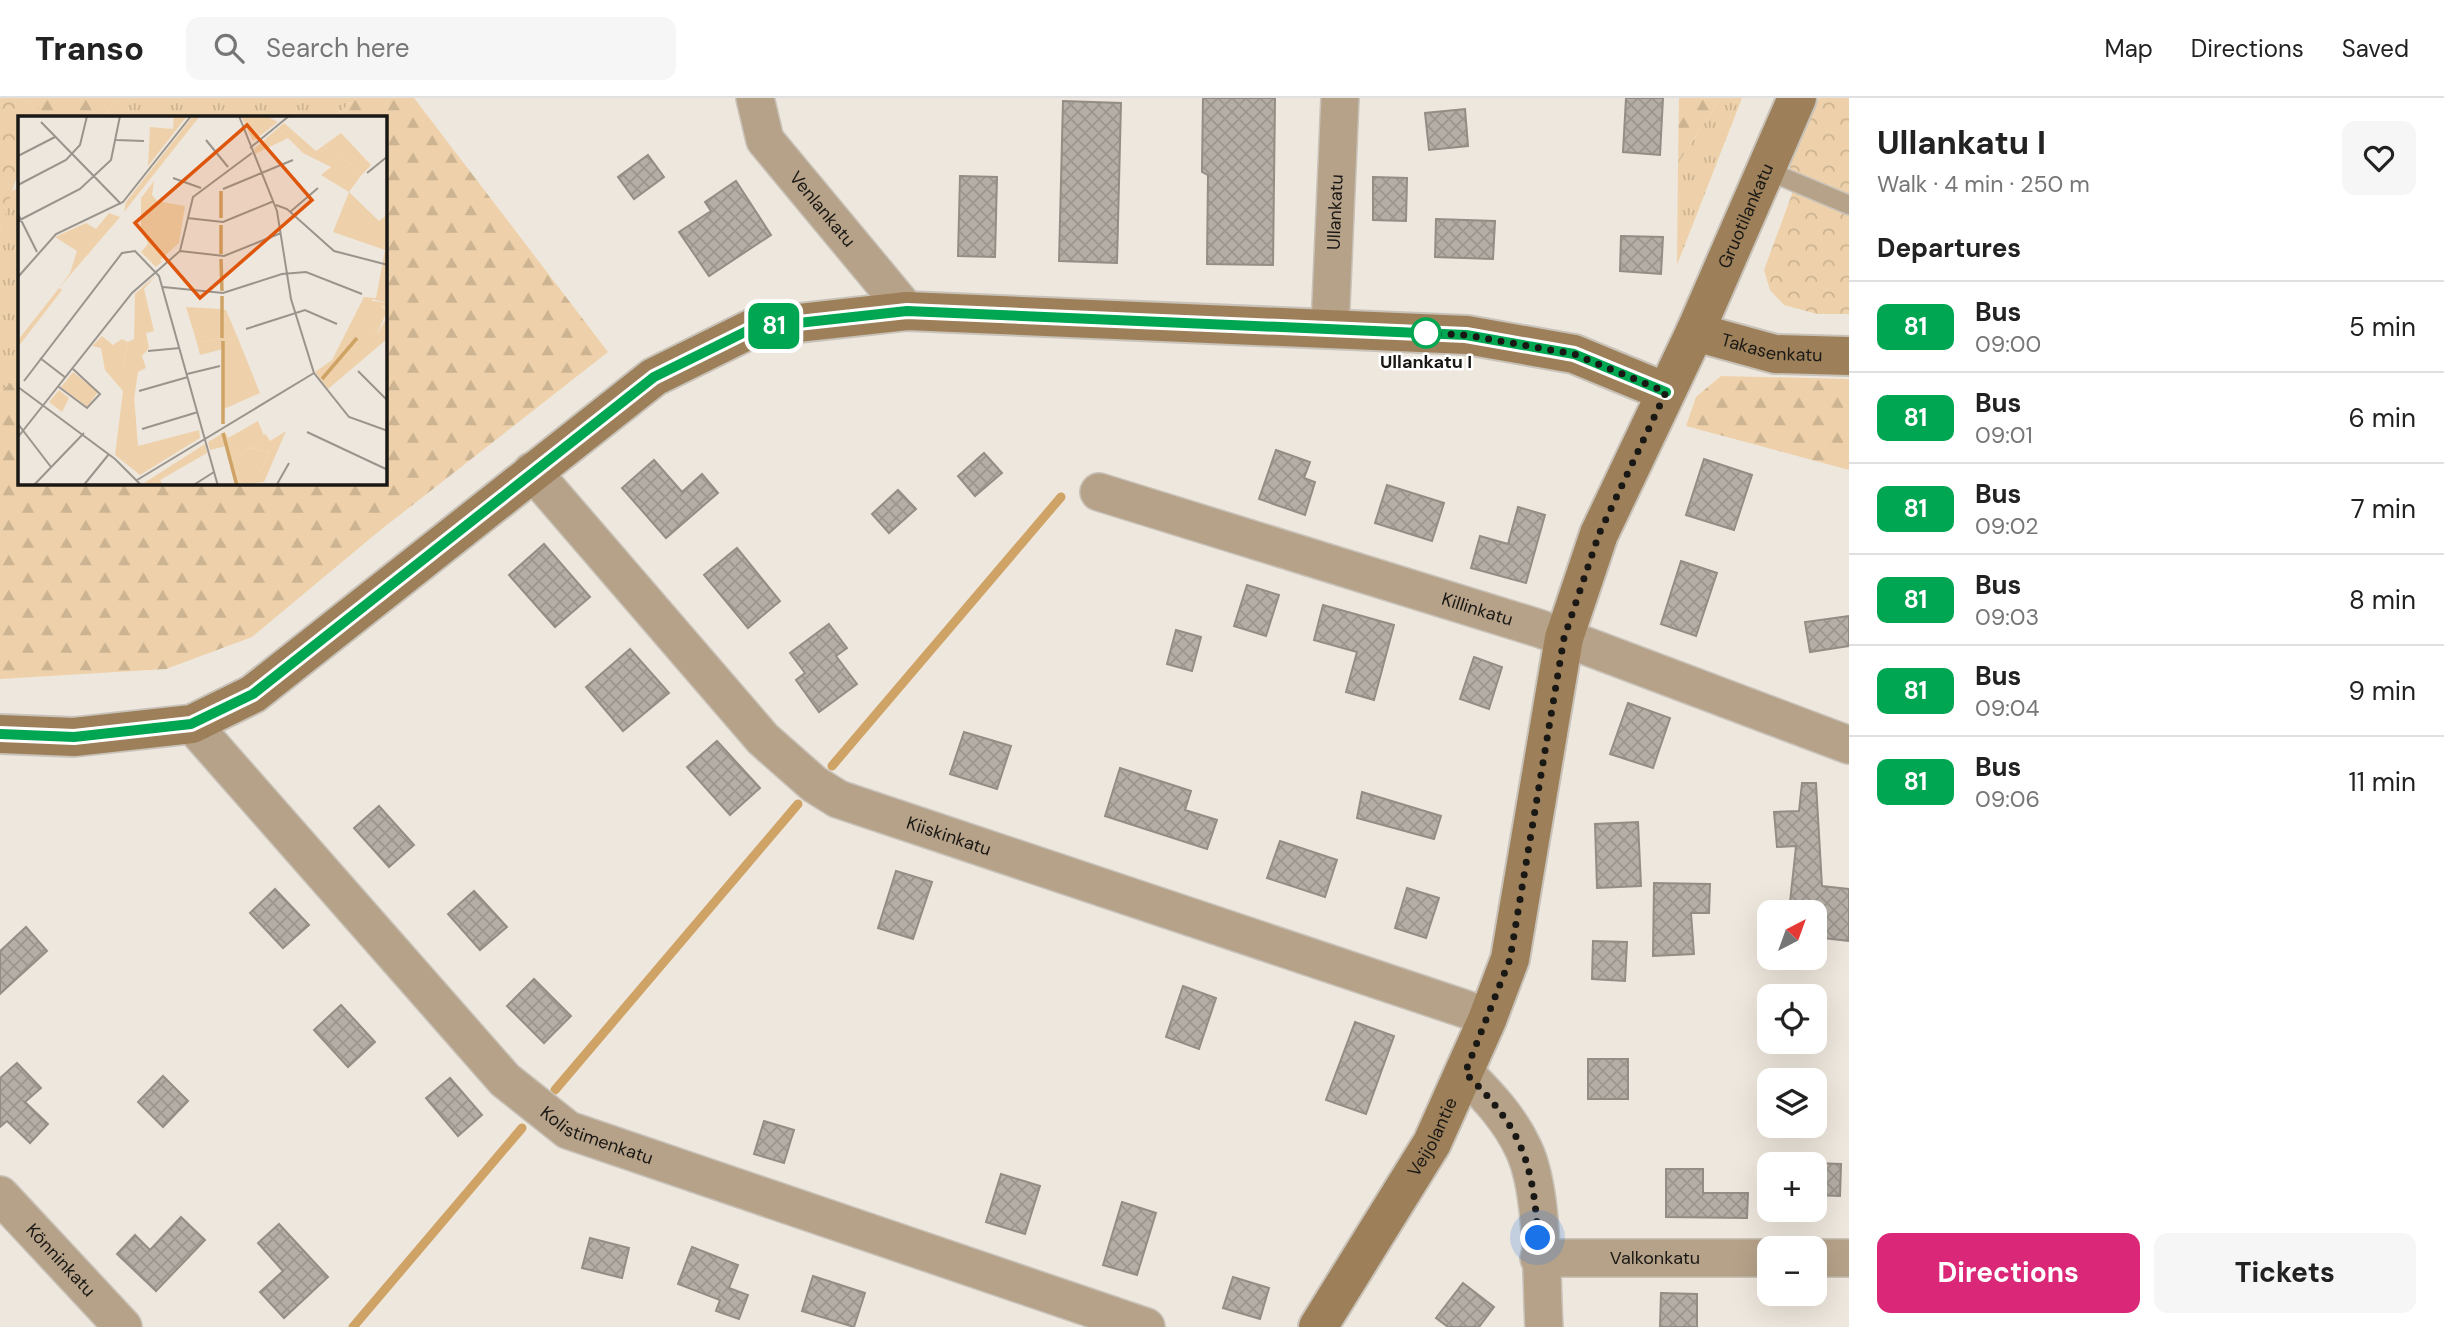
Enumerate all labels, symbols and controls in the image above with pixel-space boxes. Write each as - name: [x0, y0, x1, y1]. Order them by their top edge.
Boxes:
- search box: [186, 17, 676, 80]
- text: Transo: [35, 27, 144, 70]
- icon: search: [210, 29, 248, 67]
- text: Search here: [266, 31, 410, 65]
- text: Map: [2105, 33, 2153, 64]
- text: Directions: [2191, 33, 2304, 64]
- text: Saved: [2342, 33, 2409, 64]
- inset map: [18, 116, 387, 485]
- text: Ullankatu I: [1877, 121, 2046, 164]
- button: heart: [2342, 121, 2416, 195]
- street label: Gruotilankatu: [1712, 159, 1779, 272]
- street label: Venlankatu: [784, 166, 861, 252]
- text: Walk · 4 min · 250 m: [1877, 169, 2090, 199]
- street label: Ullankatu: [1321, 174, 1349, 251]
- text: Departures: [1877, 231, 2021, 265]
- text: Bus: [1975, 295, 2021, 329]
- line badge: 81: [742, 303, 806, 349]
- text: 81: [762, 310, 786, 341]
- text: 5 min: [2349, 310, 2416, 344]
- text: 81: [1904, 311, 1927, 342]
- marker: Ullankatu I: [1411, 318, 1441, 348]
- street label: Takasenkatu: [1718, 328, 1823, 367]
- text: 09:00: [1975, 329, 2041, 359]
- place label: Ullankatu I: [1380, 350, 1472, 374]
- text: Bus: [1975, 386, 2021, 420]
- text: 6 min: [2348, 401, 2416, 435]
- text: 81: [1904, 402, 1927, 433]
- text: 09:01: [1975, 420, 2033, 450]
- text: Bus: [1975, 477, 2021, 511]
- text: 7 min: [2351, 492, 2416, 526]
- text: 81: [1904, 493, 1927, 524]
- text: 09:02: [1975, 511, 2039, 541]
- text: Bus: [1975, 568, 2021, 602]
- text: 8 min: [2349, 583, 2416, 617]
- text: 81: [1904, 584, 1927, 615]
- street label: Killinkatu: [1439, 587, 1516, 632]
- text: 09:03: [1975, 602, 2039, 632]
- text: Bus: [1975, 659, 2021, 693]
- text: 9 min: [2348, 674, 2416, 708]
- text: 81: [1904, 675, 1927, 706]
- text: 09:04: [1975, 693, 2040, 723]
- text: Bus: [1975, 750, 2021, 784]
- text: 11 min: [2349, 765, 2416, 799]
- text: 81: [1904, 766, 1927, 797]
- text: 09:06: [1975, 784, 2040, 814]
- street label: Kiiskinkatu: [903, 811, 994, 861]
- north arrow: [1757, 900, 1827, 970]
- map controls: [1757, 900, 1827, 1306]
- button: locate: [1757, 984, 1827, 1054]
- button: layers: [1757, 1068, 1827, 1138]
- street label: Veijolantie: [1402, 1094, 1463, 1181]
- street label: Kolistimenkatu: [535, 1101, 656, 1170]
- button: +: [1757, 1152, 1827, 1222]
- street label: Könninkatu: [21, 1218, 101, 1302]
- your location: [1520, 1220, 1555, 1255]
- button: Directions: [1877, 1233, 2140, 1313]
- button: Tickets: [2154, 1233, 2416, 1313]
- button: −: [1757, 1236, 1827, 1306]
- street label: Valkonkatu: [1610, 1246, 1700, 1270]

